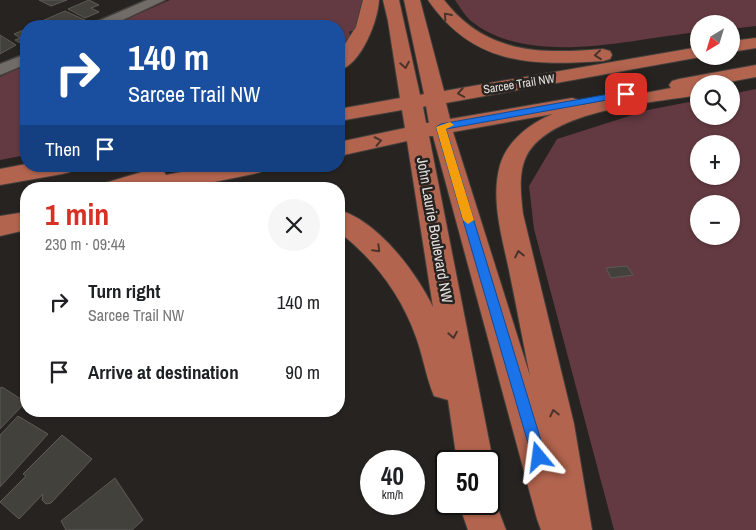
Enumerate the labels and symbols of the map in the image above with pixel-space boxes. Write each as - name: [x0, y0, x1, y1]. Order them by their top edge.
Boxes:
- one-way arrow: [444, 13, 453, 22]
- north arrow: [690, 15, 740, 65]
- one-way arrow: [594, 49, 602, 60]
- one-way arrow: [399, 60, 409, 69]
- street label: Sarcee Trail NW: [482, 70, 557, 98]
- pin: [605, 73, 647, 115]
- one-way arrow: [456, 88, 465, 98]
- one-way arrow: [373, 136, 382, 147]
- street label: John Laurie Boulevard NW: [412, 155, 458, 305]
- one-way arrow: [371, 244, 380, 253]
- one-way arrow: [514, 250, 525, 259]
- one-way arrow: [448, 331, 458, 340]
- one-way arrow: [549, 408, 560, 417]
- position arrow: [512, 430, 564, 482]
- speed limit sign: 50: [435, 450, 500, 515]

